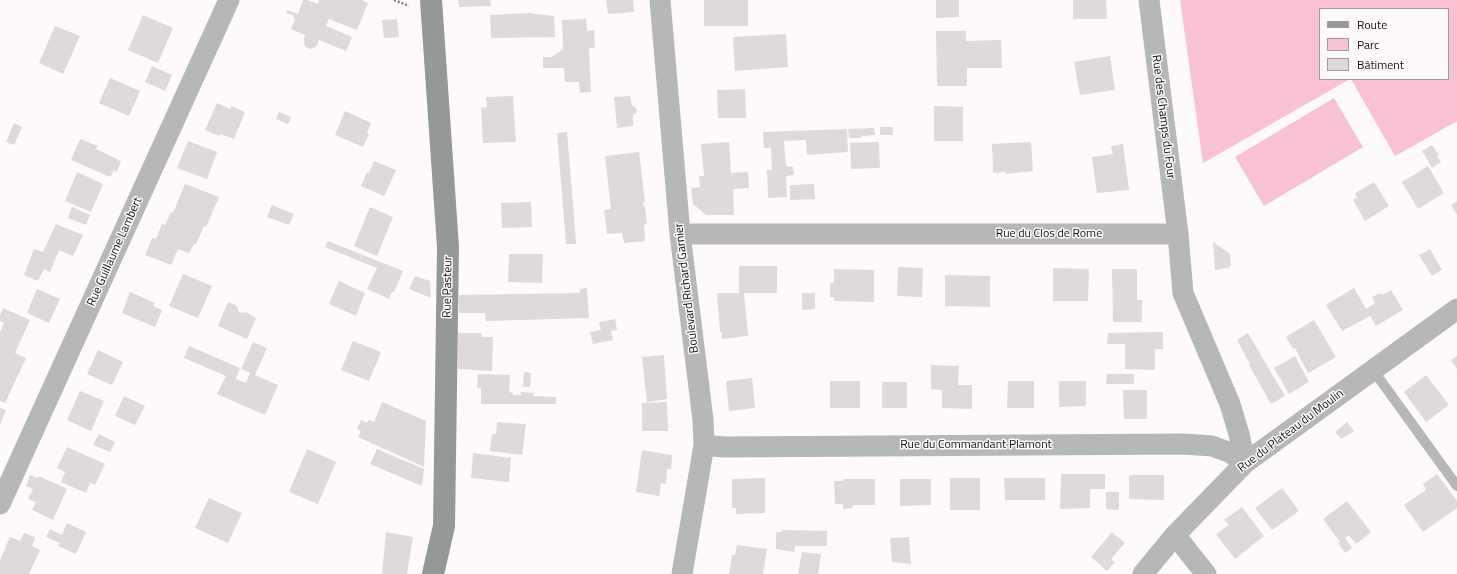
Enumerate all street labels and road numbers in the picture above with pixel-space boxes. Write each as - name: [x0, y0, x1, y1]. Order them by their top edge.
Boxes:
- street label: Rue des Champs du Four: [1148, 54, 1178, 180]
- street label: Rue Guillaume Lambert: [84, 195, 146, 309]
- street label: Boulevard Richard Garnier: [672, 222, 702, 354]
- street label: Rue du Clos de Rome: [996, 227, 1102, 241]
- street label: Rue Pasteur: [440, 256, 456, 318]
- street label: Rue du Plateau du Moulin: [1235, 386, 1347, 476]
- street label: Rue du Commandant Plamont: [900, 438, 1052, 452]

